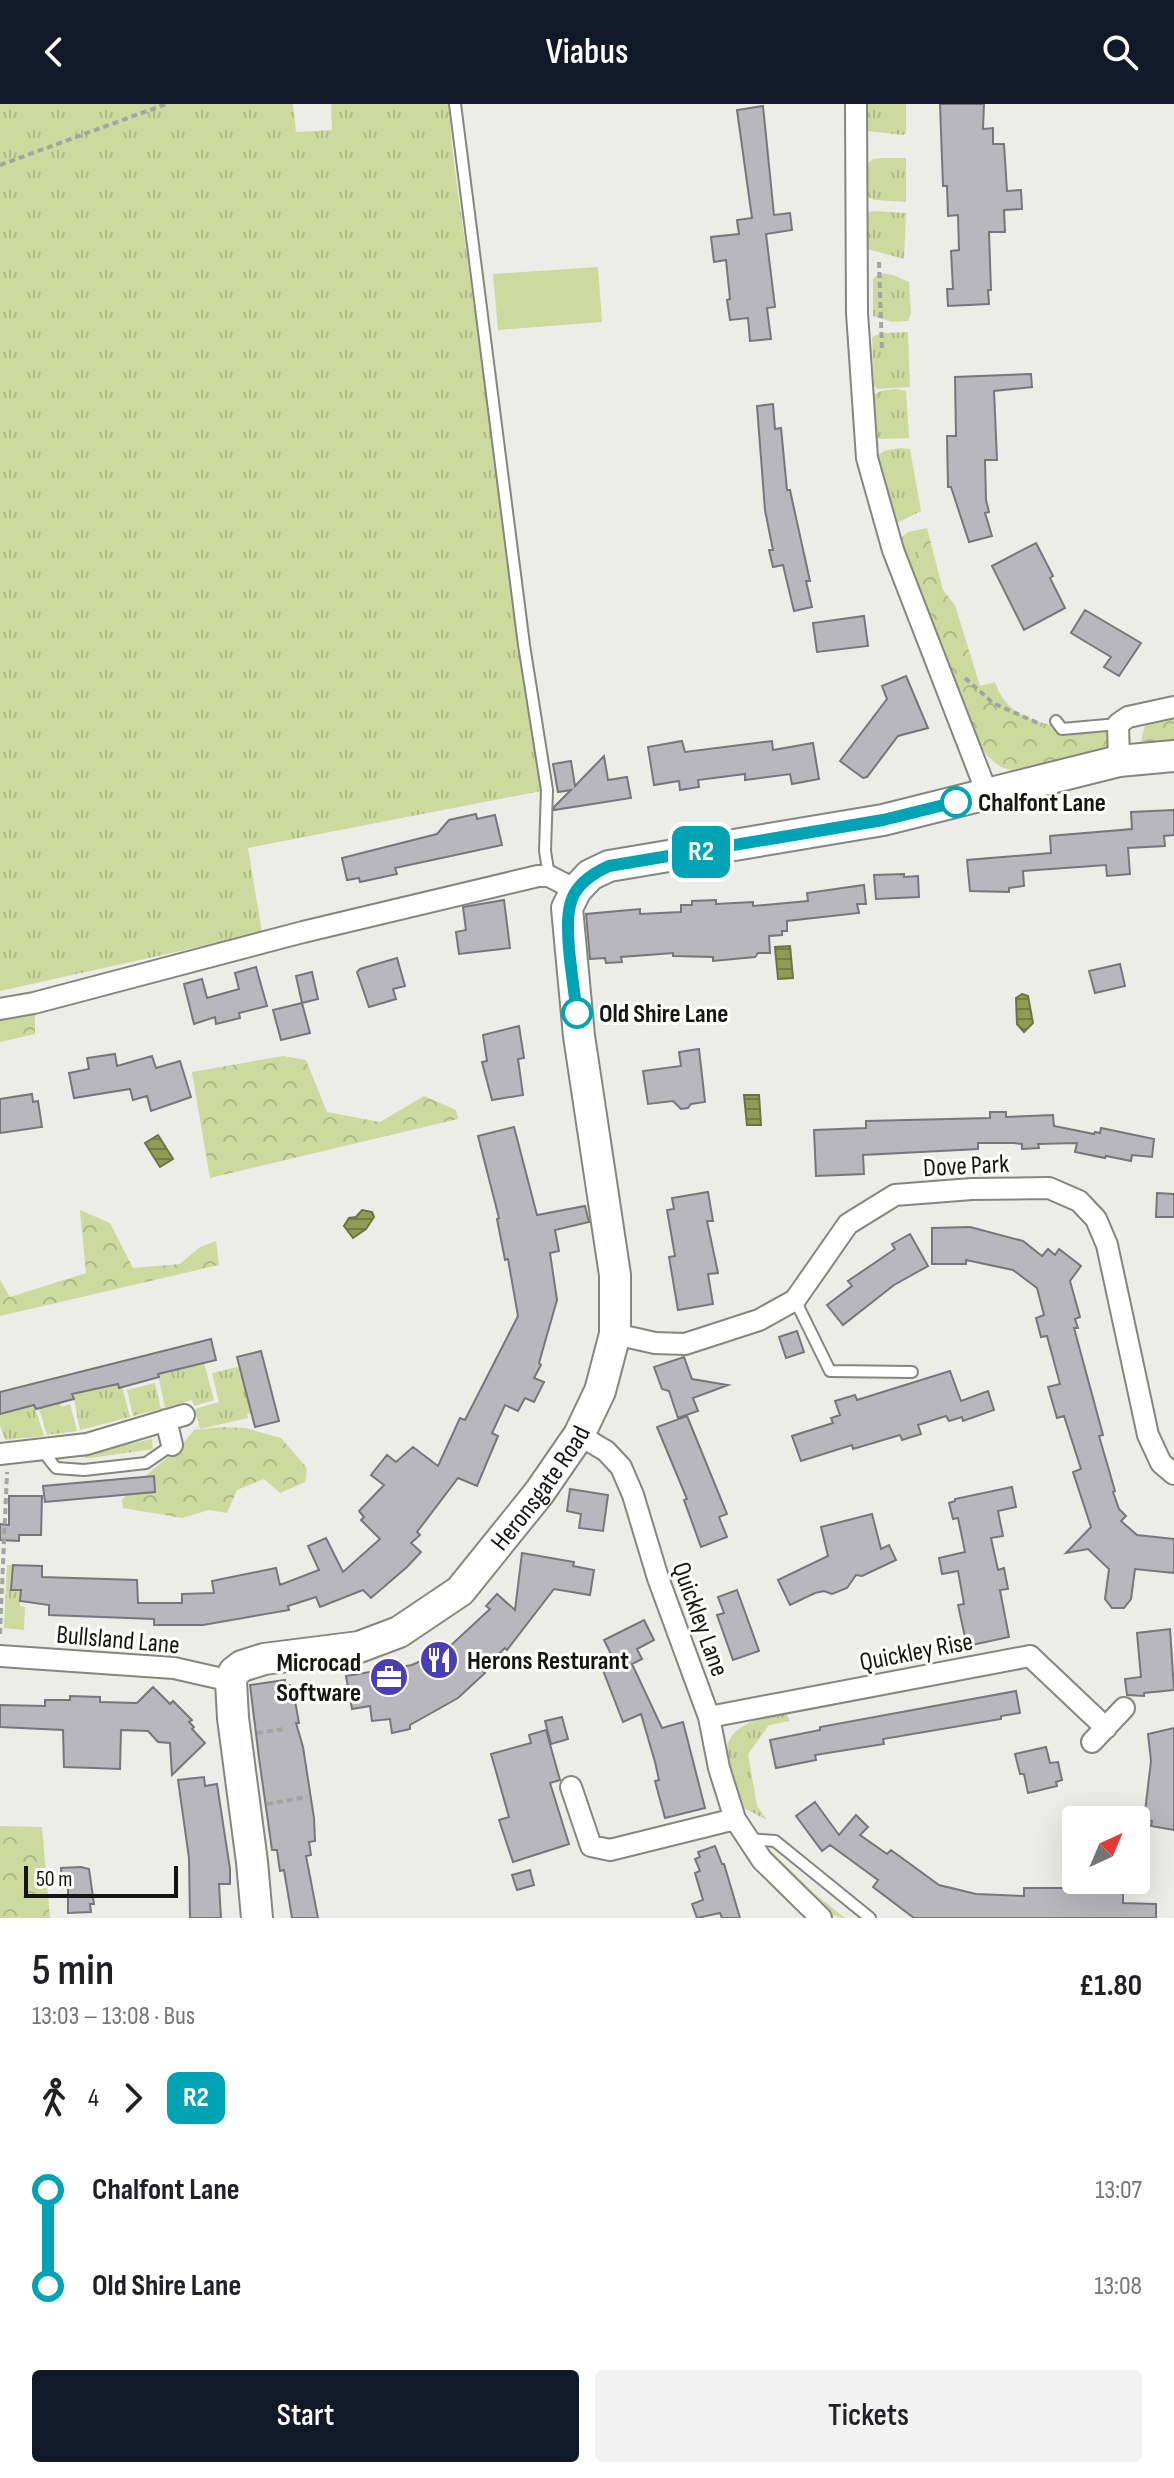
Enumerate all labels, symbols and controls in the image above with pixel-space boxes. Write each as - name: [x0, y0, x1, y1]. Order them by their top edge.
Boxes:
- icon: back: [32, 30, 76, 74]
- icon: search: [1098, 30, 1142, 74]
- text: Viabus: [546, 31, 628, 74]
- marker: Chalfont Lane: [941, 787, 971, 817]
- place label: Chalfont Lane: [978, 788, 1106, 819]
- line badge: R2: [665, 826, 737, 878]
- text: R2: [688, 835, 714, 868]
- marker: Old Shire Lane: [562, 998, 592, 1028]
- place label: Old Shire Lane: [599, 999, 728, 1030]
- street label: Dove Park: [922, 1149, 1010, 1184]
- street label: Heronsgate Road: [485, 1421, 598, 1557]
- street label: Quickley Lane: [665, 1558, 735, 1681]
- street label: Bullsland Lane: [55, 1620, 181, 1661]
- street label: Quickley Rise: [857, 1626, 976, 1679]
- restaurant icon: Herons Resturant: [418, 1639, 460, 1681]
- place label: Herons Resturant: [467, 1646, 629, 1677]
- place label: Microcad Software: [276, 1648, 361, 1709]
- office icon: Microcad Software: [368, 1656, 410, 1698]
- north arrow: [1062, 1806, 1150, 1894]
- map controls: [1062, 1806, 1150, 1894]
- scale bar: [24, 1862, 178, 1898]
- text: 50 m: [36, 1866, 72, 1893]
- text: 5 min: [32, 1944, 114, 1997]
- text: £1.80: [1079, 1968, 1142, 2004]
- text: 13:03 – 13:08 · Bus: [32, 2001, 195, 2032]
- icon: walk: [32, 2076, 76, 2120]
- icon: forward: [111, 2076, 155, 2120]
- text: R2: [183, 2081, 209, 2114]
- text: 4: [88, 2083, 99, 2114]
- text: Chalfont Lane: [92, 2172, 240, 2208]
- text: 13:07: [1095, 2175, 1142, 2206]
- text: Old Shire Lane: [92, 2268, 241, 2304]
- text: 13:08: [1094, 2271, 1142, 2302]
- button: Start: [32, 2370, 579, 2462]
- button: Tickets: [595, 2370, 1142, 2462]

